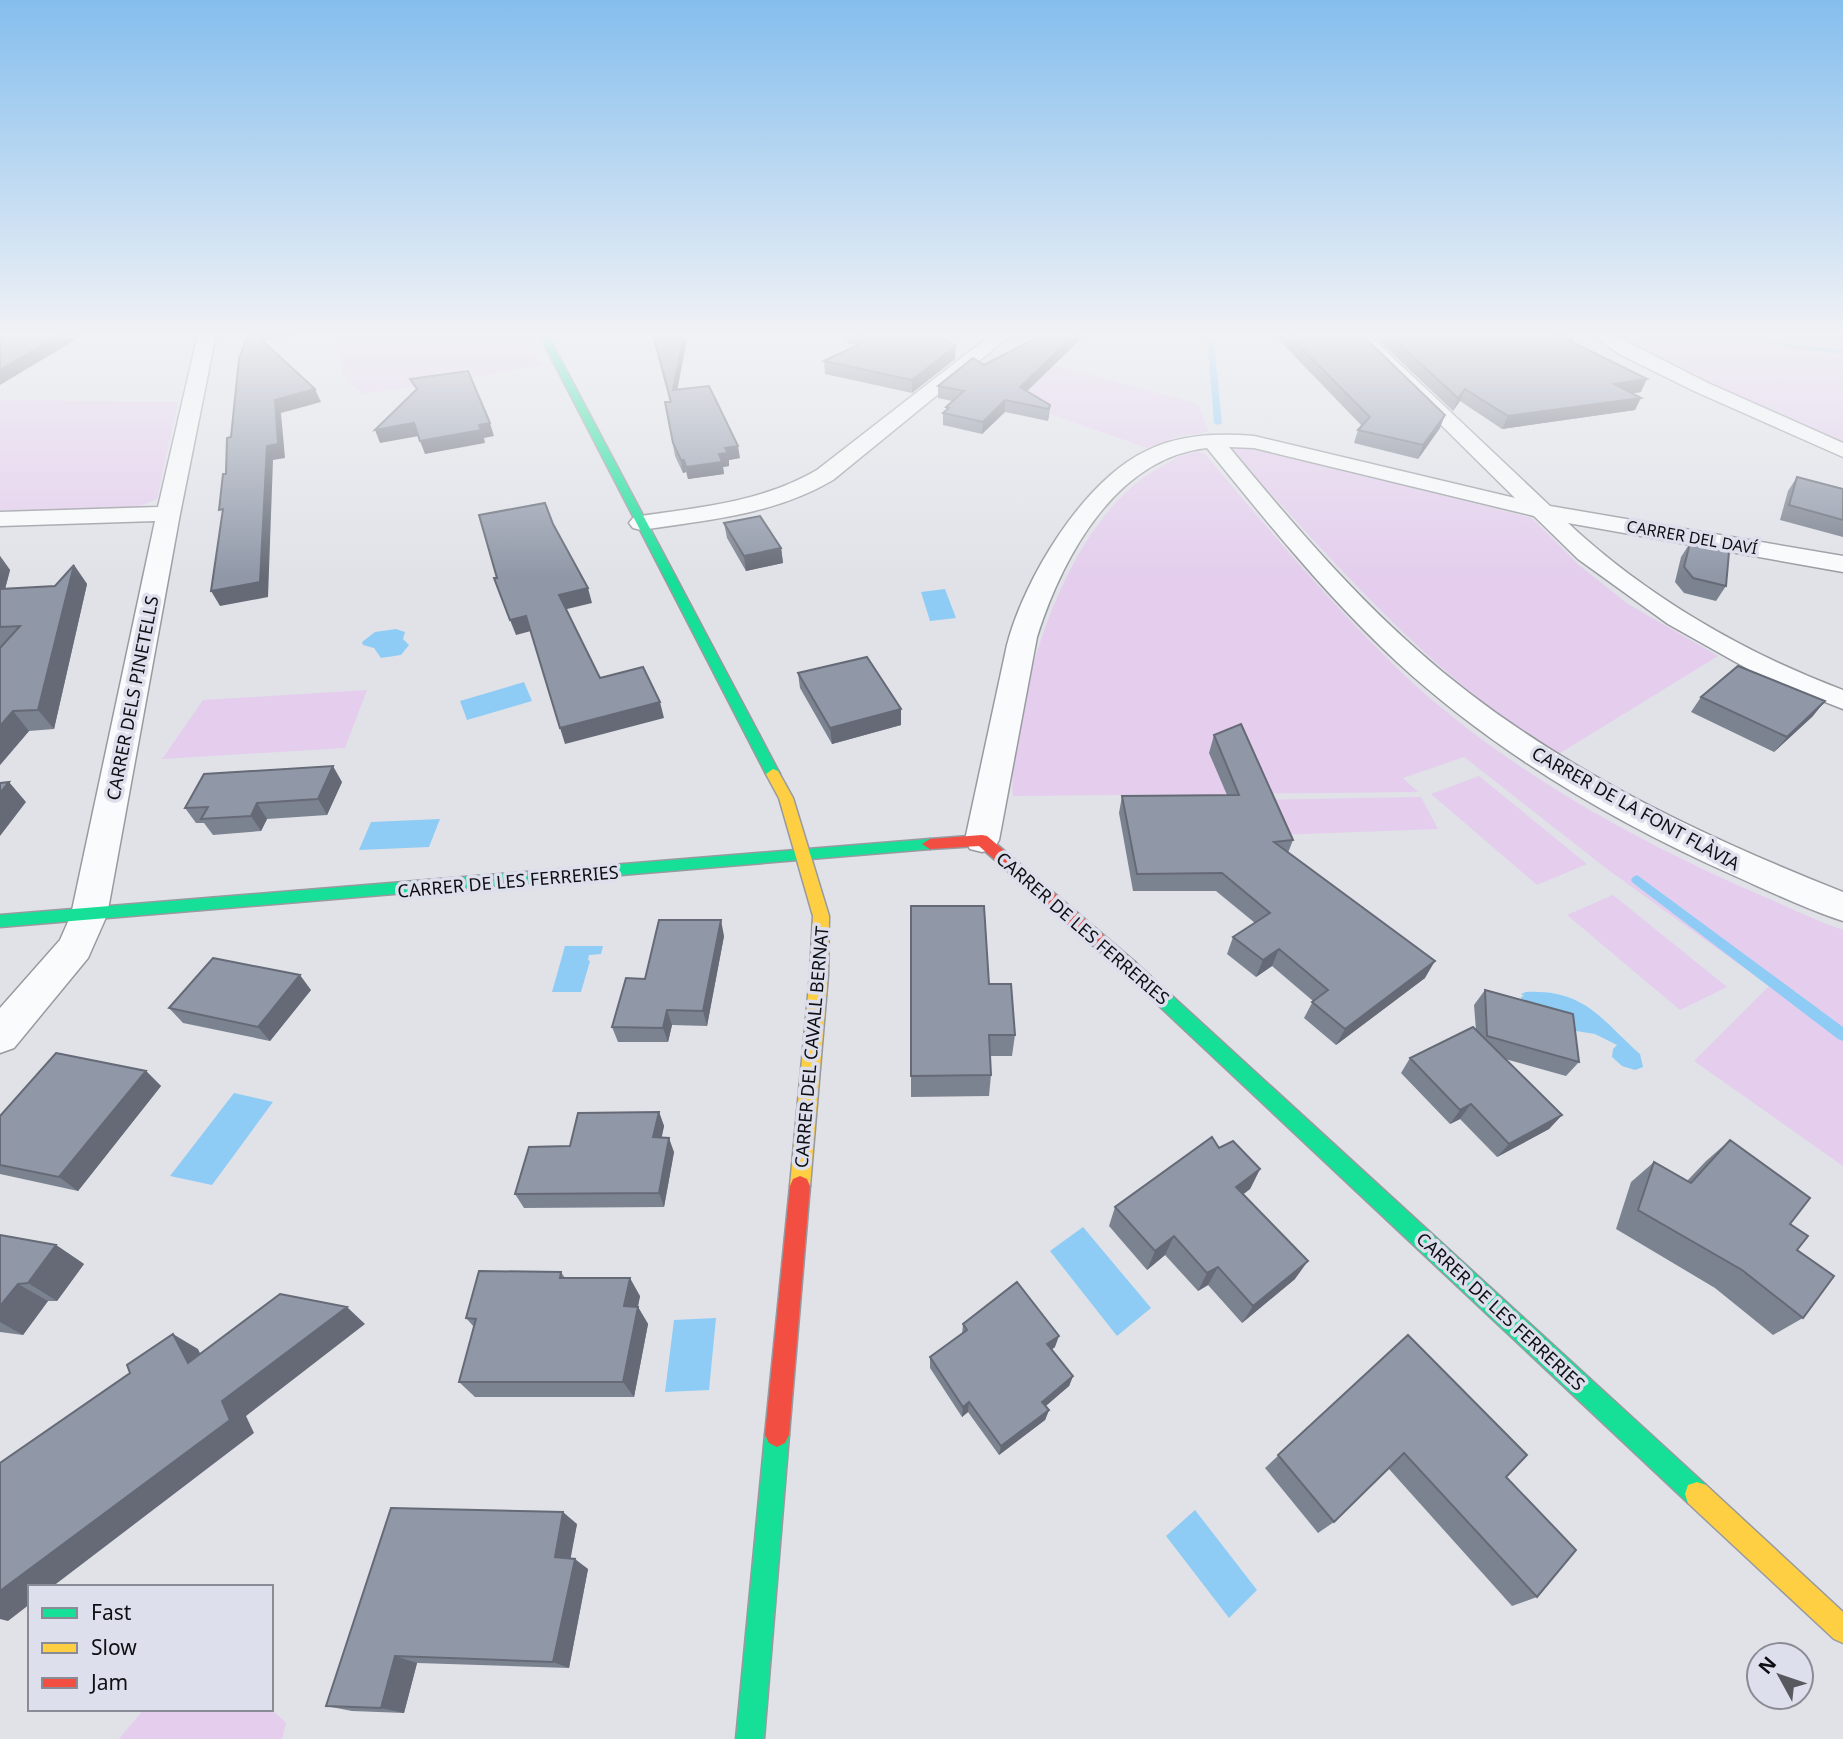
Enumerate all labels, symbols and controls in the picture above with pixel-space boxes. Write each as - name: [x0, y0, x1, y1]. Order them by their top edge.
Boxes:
- street label: CARRER DEL DAVÍ: [1625, 515, 1760, 559]
- street label: CARRER DELS PINETELLS: [100, 594, 164, 802]
- street label: CARRER DE LA FONT FLÀVIA: [1528, 741, 1745, 876]
- street label: CARRER DE LES FERRERIES: [991, 846, 1175, 1010]
- street label: CARRER DE LES FERRERIES: [396, 859, 620, 903]
- street label: CARRER DEL CAVALL BERNAT: [788, 925, 834, 1169]
- street label: CARRER DE LES FERRERIES: [1412, 1227, 1590, 1396]
- legend: [28, 1585, 273, 1711]
- text: Fast: [91, 1598, 132, 1626]
- text: Slow: [91, 1633, 137, 1661]
- north arrow: [1745, 1641, 1815, 1711]
- text: N: [1752, 1651, 1782, 1679]
- text: Jam: [89, 1668, 128, 1696]

